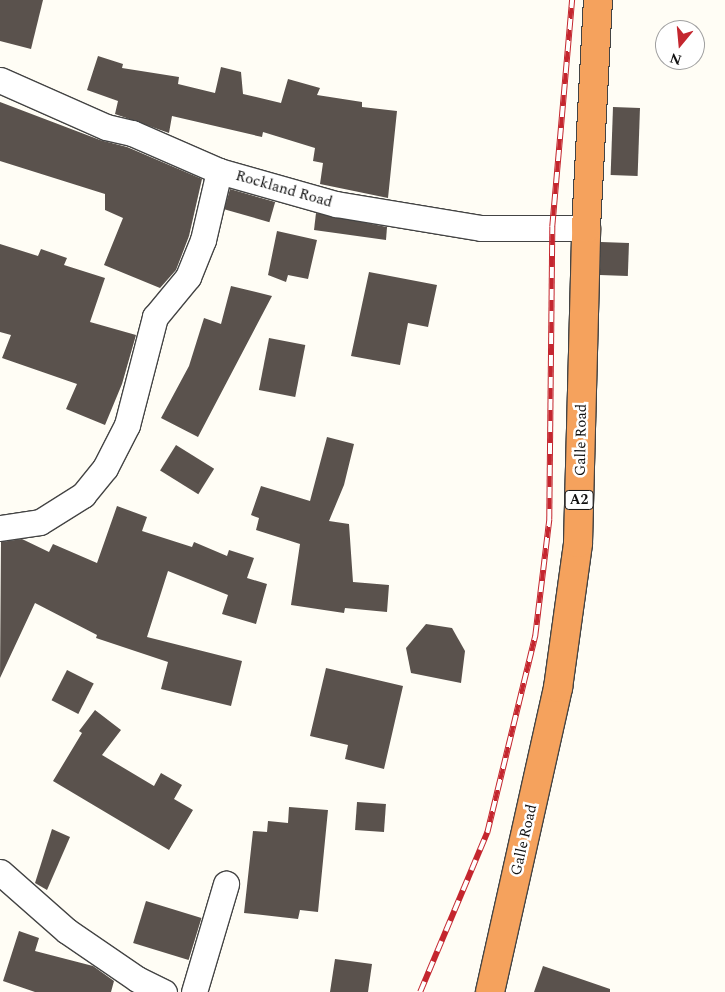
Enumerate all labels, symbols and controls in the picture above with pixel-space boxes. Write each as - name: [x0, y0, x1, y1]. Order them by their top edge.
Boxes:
- north arrow: [655, 20, 705, 70]
- text: N: [667, 47, 684, 71]
- street label: Rockland Road: [233, 167, 335, 211]
- street label: Galle Road: [571, 404, 591, 476]
- road number: A2: [564, 488, 594, 512]
- street label: Galle Road: [507, 803, 541, 877]

